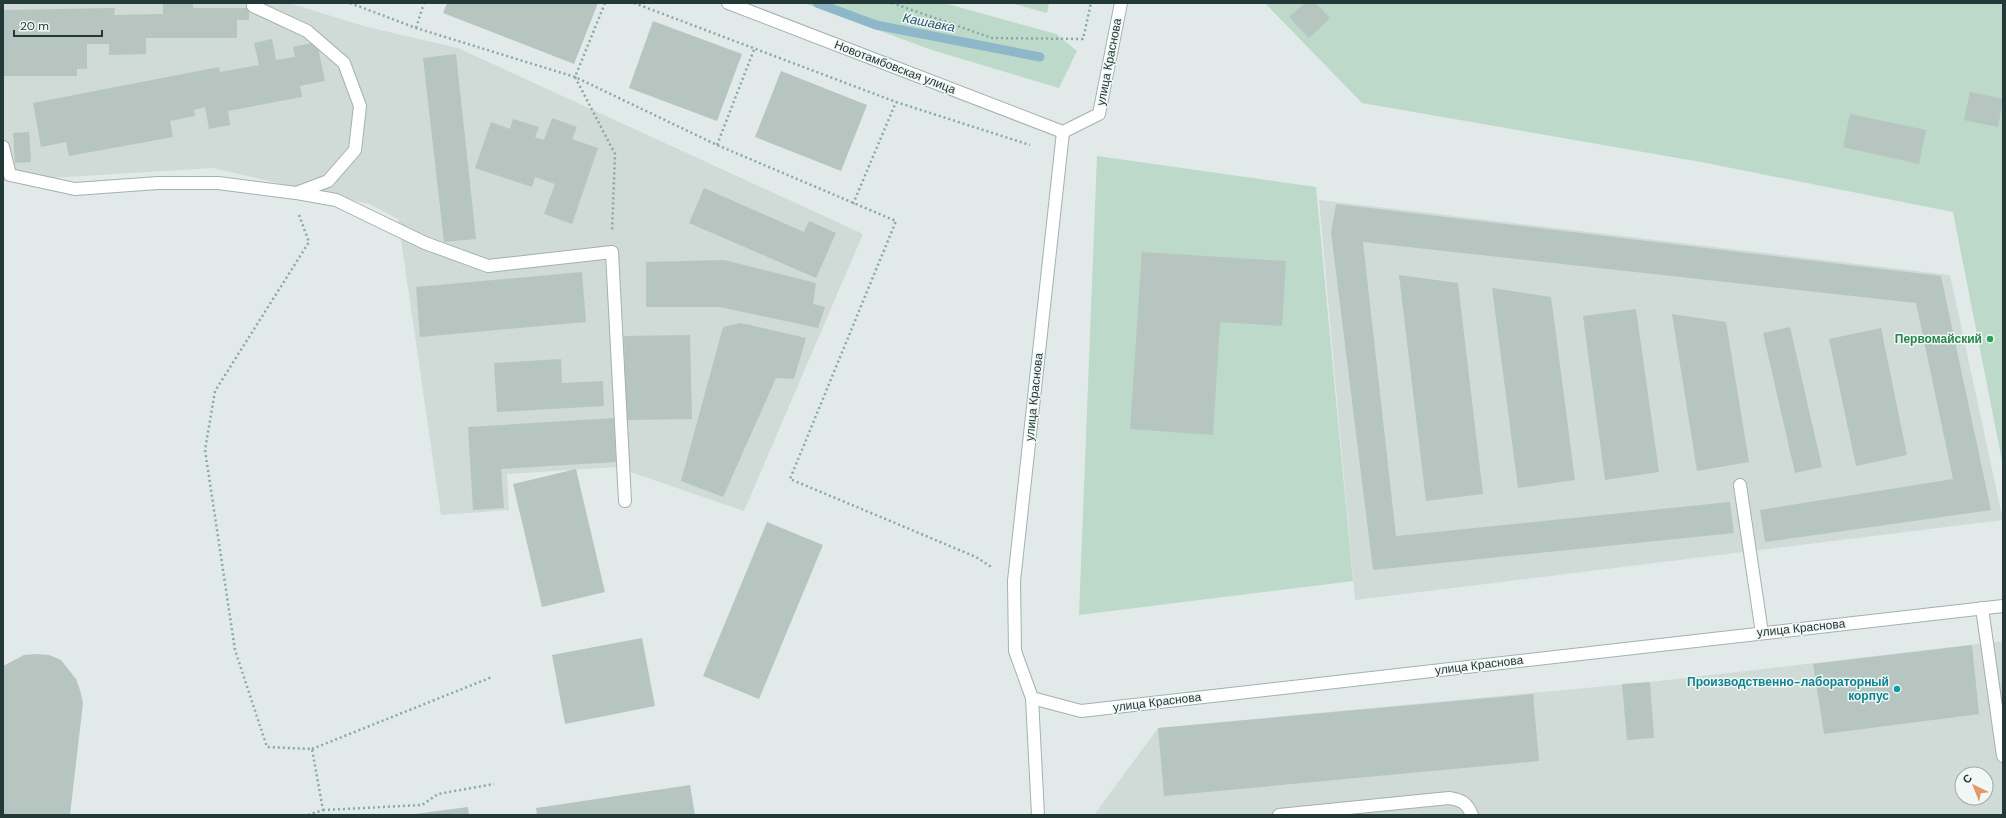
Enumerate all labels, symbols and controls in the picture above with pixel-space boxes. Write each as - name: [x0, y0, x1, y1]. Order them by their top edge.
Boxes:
- water label: Кашавка: [901, 9, 957, 36]
- scale bar: [14, 12, 102, 38]
- street label: улица Краснова: [1093, 17, 1125, 107]
- text: 20 m: [20, 18, 49, 34]
- street label: Новотамбовская улица: [832, 36, 958, 98]
- place label: Первомайский: [1895, 331, 1982, 347]
- marker: Первомайский: [1985, 334, 1995, 344]
- street label: улица Краснова: [1021, 352, 1047, 442]
- street label: улица Краснова: [1756, 615, 1846, 641]
- street label: улица Краснова: [1434, 652, 1524, 678]
- place label: Производственно-лабораторный корпус: [1687, 674, 1889, 704]
- marker: Производственно-лабораторный корпус: [1892, 684, 1902, 694]
- street label: улица Краснова: [1112, 689, 1202, 715]
- north arrow: [1954, 766, 1994, 806]
- text: С: [1959, 771, 1975, 787]

